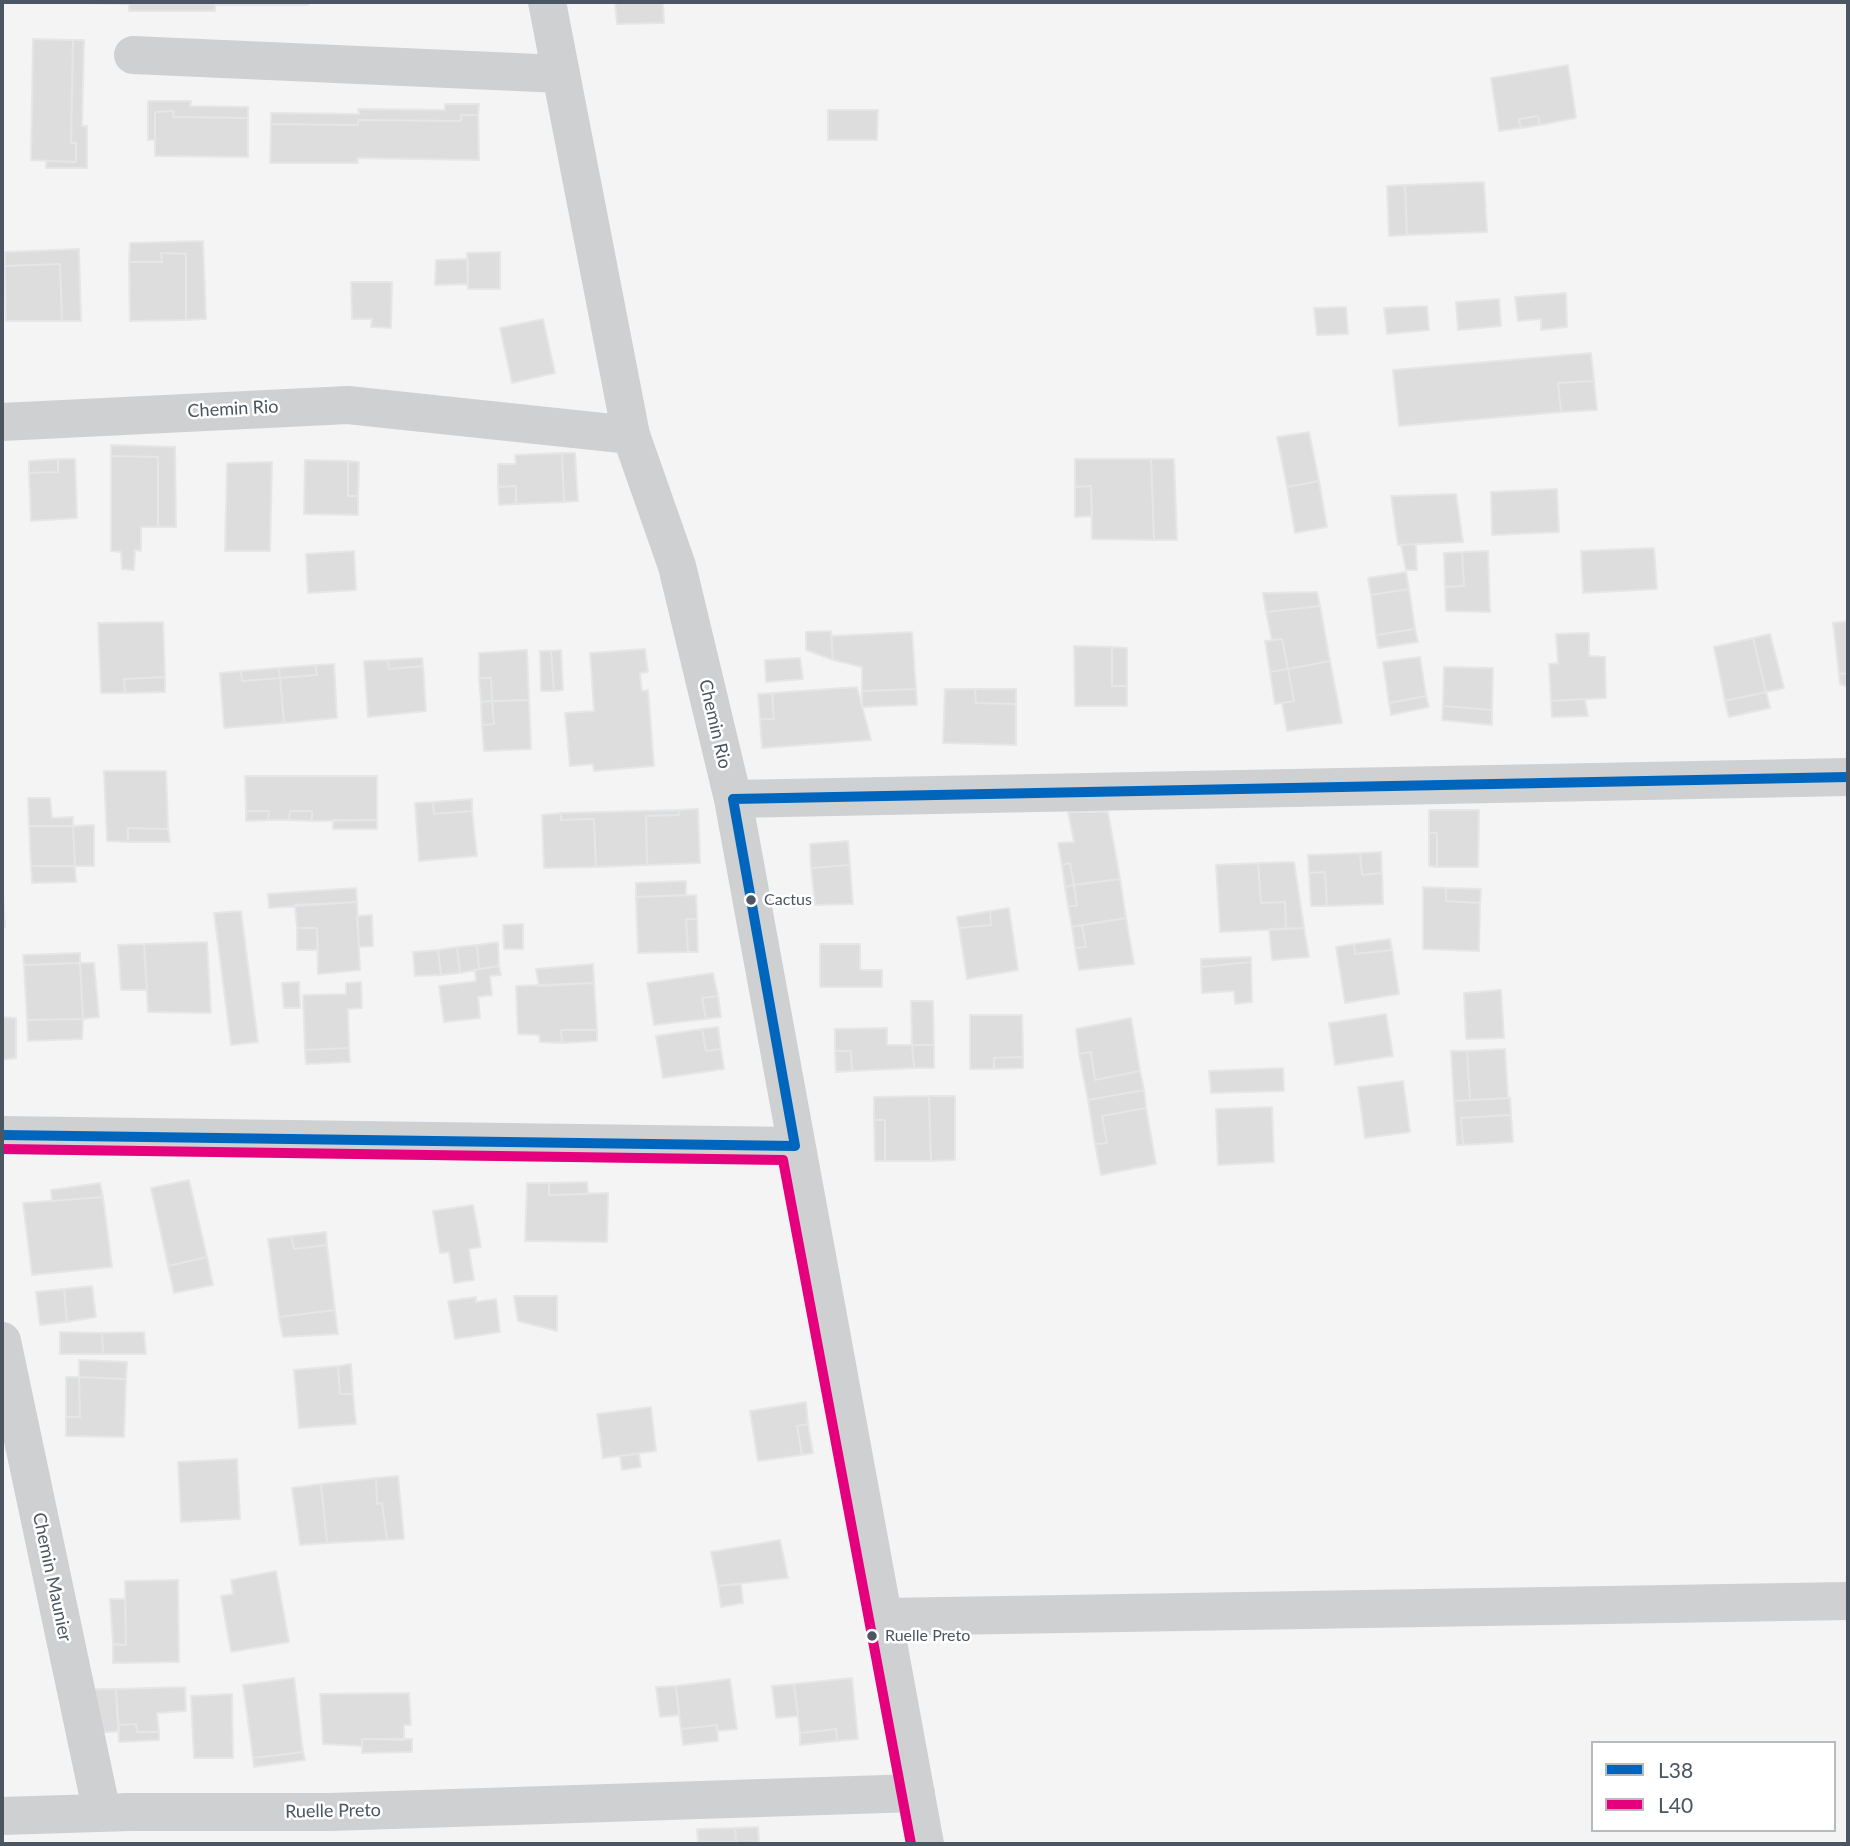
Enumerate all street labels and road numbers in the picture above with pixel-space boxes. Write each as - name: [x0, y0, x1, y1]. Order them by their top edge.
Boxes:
- street label: Chemin Rio: [187, 396, 279, 422]
- street label: Chemin Rio: [694, 677, 736, 771]
- street label: Chemin Maunier: [28, 1511, 76, 1643]
- street label: Ruelle Preto: [285, 1799, 381, 1823]

